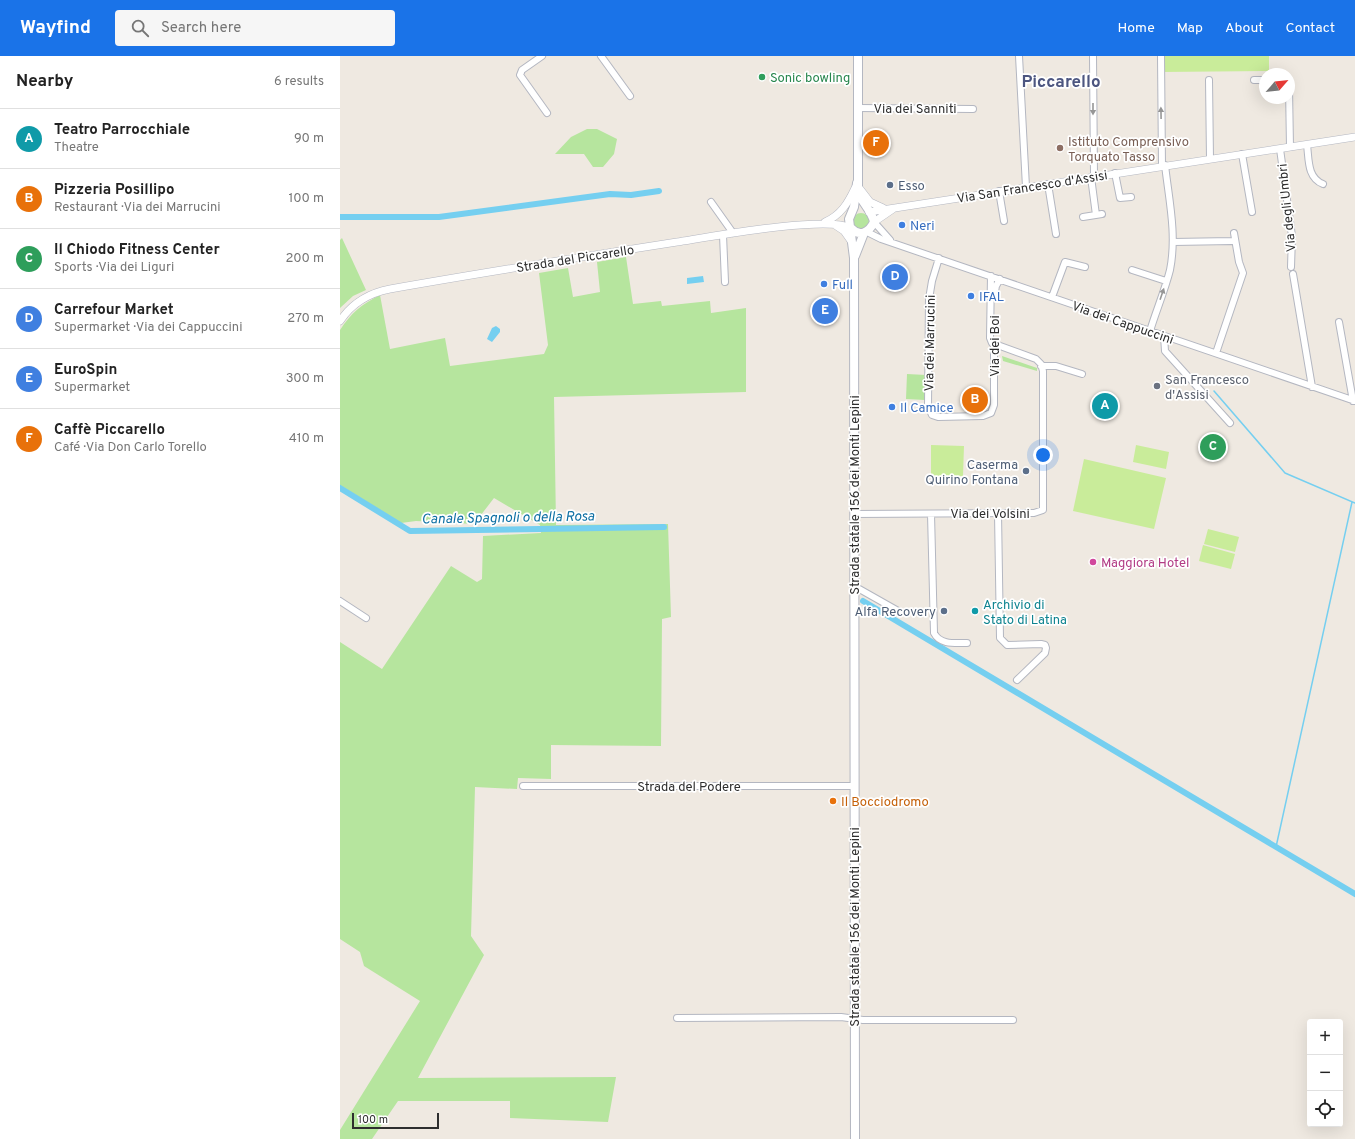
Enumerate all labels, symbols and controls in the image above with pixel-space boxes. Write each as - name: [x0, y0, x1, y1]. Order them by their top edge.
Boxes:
- search box: [115, 10, 395, 46]
- text: Wayfind: [20, 16, 91, 40]
- icon: search: [129, 17, 151, 39]
- text: Search here: [161, 19, 241, 38]
- text: Home: [1118, 20, 1155, 37]
- text: Map: [1177, 20, 1203, 37]
- text: About: [1225, 20, 1264, 37]
- text: Contact: [1286, 20, 1335, 37]
- north arrow: [1259, 68, 1295, 104]
- text: Nearby: [16, 71, 73, 93]
- place label: Sonic bowling: [770, 71, 850, 87]
- marker: Sonic bowling: [757, 72, 767, 82]
- district label: Piccarello: [1021, 72, 1101, 94]
- text: 6 results: [274, 74, 324, 90]
- street label: Via dei Sanniti: [873, 102, 957, 118]
- one-way arrow: [1090, 103, 1096, 116]
- one-way arrow: [1158, 107, 1165, 119]
- text: Teatro Parrocchiale: [54, 121, 190, 140]
- pin: F: [863, 128, 889, 158]
- text: A: [24, 131, 34, 147]
- text: 90 m: [294, 131, 324, 147]
- place label: Istituto Comprensivo Torquato Tasso: [1068, 135, 1189, 166]
- text: Theatre: [54, 140, 99, 156]
- marker: Istituto Comprensivo Torquato Tasso: [1055, 143, 1065, 153]
- street label: Via degli Umbri: [1275, 163, 1301, 253]
- street label: Via San Francesco d'Assisi: [956, 168, 1109, 208]
- place label: Esso: [898, 179, 925, 195]
- marker: Esso: [885, 180, 895, 190]
- text: Pizzeria Posillipo: [54, 181, 175, 200]
- text: B: [25, 191, 33, 207]
- text: 100 m: [288, 191, 324, 207]
- text: Restaurant · Via dei Marrucini: [54, 200, 221, 216]
- place label: Neri: [910, 219, 935, 235]
- marker: Neri: [897, 220, 907, 230]
- text: Il Chiodo Fitness Center: [54, 241, 220, 260]
- street label: Strada del Piccarello: [515, 243, 635, 277]
- text: C: [25, 251, 33, 267]
- text: 200 m: [285, 251, 324, 267]
- text: Sports · Via dei Liguri: [54, 260, 174, 276]
- pin: D: [882, 262, 908, 292]
- place label: Full: [832, 278, 853, 294]
- marker: Full: [819, 279, 829, 289]
- one-way arrow: [1159, 288, 1165, 300]
- place label: IFAL: [979, 290, 1004, 306]
- marker: IFAL: [966, 291, 976, 301]
- street label: Via dei Marrucini: [922, 294, 940, 392]
- pin: E: [812, 296, 838, 326]
- street label: Via dei Cappuccini: [1069, 299, 1175, 349]
- text: Carrefour Market: [54, 301, 174, 320]
- text: D: [24, 311, 34, 327]
- text: 270 m: [287, 311, 324, 327]
- street label: Via dei Boi: [988, 315, 1004, 377]
- text: Supermarket · Via dei Cappuccini: [54, 320, 242, 336]
- text: EuroSpin: [54, 361, 117, 380]
- text: E: [25, 371, 33, 387]
- text: 300 m: [286, 371, 324, 387]
- place label: San Francesco d'Assisi: [1165, 373, 1249, 404]
- text: Supermarket: [54, 380, 130, 396]
- marker: San Francesco d'Assisi: [1152, 381, 1162, 391]
- pin: B: [962, 385, 988, 415]
- pin: A: [1092, 391, 1118, 421]
- street label: Strada statale 156 dei Monti Lepini: [848, 395, 864, 595]
- place label: Il Camice: [900, 401, 953, 417]
- marker: Il Camice: [887, 402, 897, 412]
- text: Caffè Piccarello: [54, 421, 165, 440]
- text: F: [25, 431, 33, 447]
- text: 410 m: [289, 431, 324, 447]
- pin: C: [1200, 432, 1226, 462]
- text: Café · Via Don Carlo Torello: [54, 440, 207, 456]
- your location: [1033, 445, 1053, 465]
- place label: Caserma Quirino Fontana: [925, 458, 1018, 489]
- marker: Caserma Quirino Fontana: [1021, 466, 1031, 476]
- street label: Via dei Volsini: [950, 507, 1030, 523]
- water label: Canale Spagnoli o della Rosa: [421, 508, 595, 529]
- place label: Maggiora Hotel: [1101, 556, 1189, 572]
- marker: Maggiora Hotel: [1088, 557, 1098, 567]
- place label: Archivio di Stato di Latina: [983, 598, 1067, 629]
- place label: Alfa Recovery: [854, 605, 936, 621]
- marker: Alfa Recovery: [939, 606, 949, 616]
- marker: Archivio di Stato di Latina: [970, 606, 980, 616]
- street label: Strada del Podere: [637, 780, 741, 796]
- place label: Il Bocciodromo: [841, 795, 929, 811]
- marker: Il Bocciodromo: [828, 796, 838, 806]
- street label: Strada statale 156 dei Monti Lepini: [848, 827, 864, 1027]
- map controls: [1307, 1019, 1343, 1127]
- button: +: [1307, 1019, 1343, 1055]
- button: −: [1307, 1055, 1343, 1091]
- button: locate: [1307, 1091, 1343, 1127]
- scale bar: [352, 1111, 439, 1130]
- text: 100 m: [358, 1113, 388, 1127]

